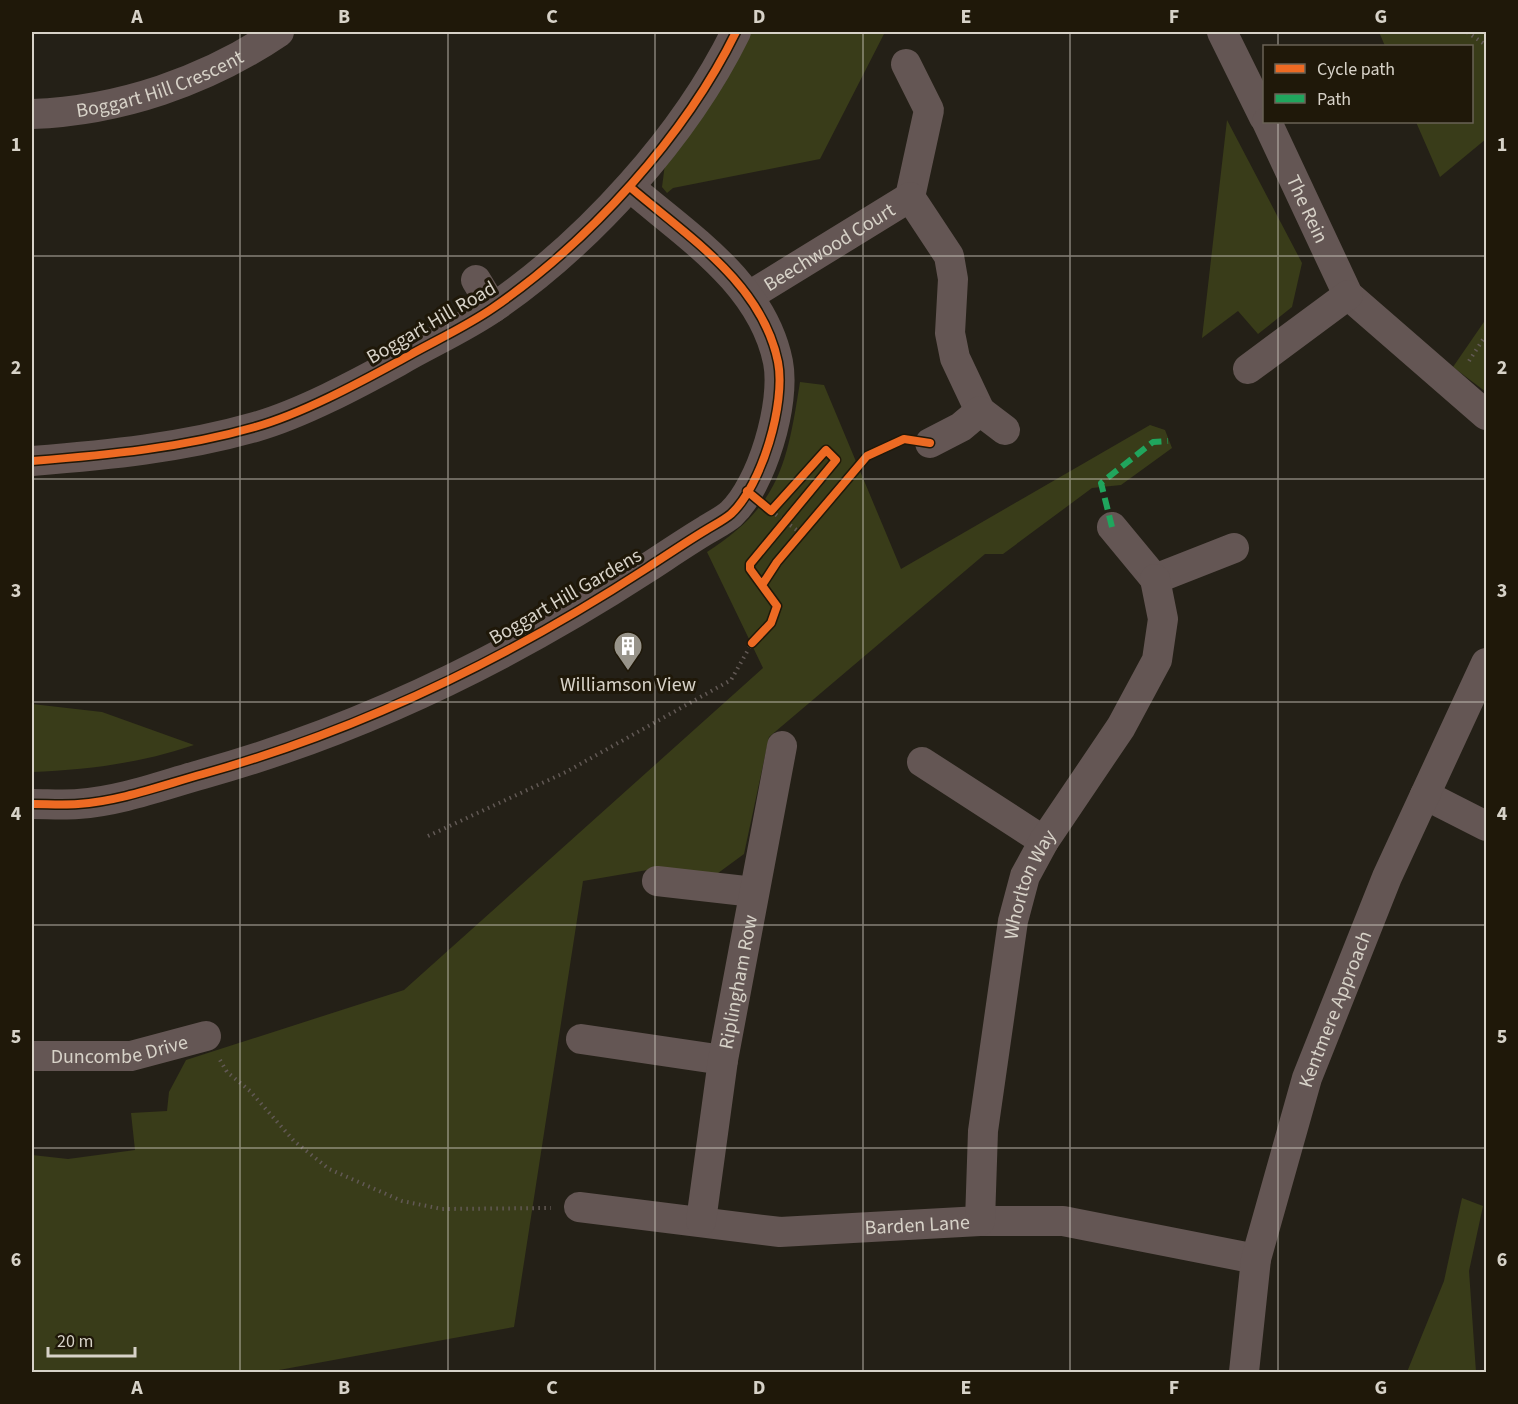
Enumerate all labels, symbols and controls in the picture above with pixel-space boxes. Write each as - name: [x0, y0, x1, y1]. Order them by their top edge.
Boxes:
- text: A: [130, 3, 143, 31]
- text: B: [338, 3, 350, 31]
- text: C: [546, 3, 558, 31]
- text: D: [753, 3, 765, 31]
- text: E: [961, 3, 971, 31]
- text: F: [1169, 3, 1179, 31]
- text: G: [1375, 3, 1387, 31]
- street label: Boggart Hill Crescent: [74, 43, 249, 125]
- legend: [1263, 45, 1473, 123]
- text: Cycle path: [1317, 57, 1395, 82]
- text: Path: [1317, 87, 1351, 112]
- text: 1: [11, 131, 21, 159]
- text: 1: [1497, 131, 1507, 159]
- street label: The Rein: [1279, 171, 1335, 248]
- street label: Beechwood Court: [759, 196, 901, 299]
- street label: Boggart Hill Road: [362, 274, 501, 371]
- text: 2: [11, 354, 21, 382]
- text: 2: [1497, 354, 1507, 382]
- street label: Boggart Hill Gardens: [484, 542, 647, 652]
- text: 3: [11, 577, 21, 605]
- text: 3: [1497, 577, 1507, 605]
- building icon: Williamson View: [612, 630, 644, 672]
- place label: Williamson View: [560, 671, 696, 699]
- text: 4: [11, 800, 22, 828]
- text: 4: [1497, 800, 1508, 828]
- street label: Whorlton Way: [998, 823, 1063, 941]
- street label: Riplingham Row: [712, 912, 765, 1052]
- street label: Kentmere Approach: [1292, 927, 1379, 1091]
- text: 5: [11, 1023, 21, 1051]
- text: 5: [1497, 1023, 1507, 1051]
- street label: Duncombe Drive: [51, 1028, 191, 1071]
- street label: Barden Lane: [864, 1209, 971, 1242]
- text: 6: [11, 1246, 21, 1274]
- text: 6: [1497, 1246, 1507, 1274]
- scale bar: [48, 1320, 135, 1358]
- text: 20 m: [57, 1329, 93, 1354]
- text: A: [130, 1374, 143, 1402]
- text: B: [338, 1374, 350, 1402]
- text: C: [546, 1374, 558, 1402]
- text: D: [753, 1374, 765, 1402]
- text: E: [961, 1374, 971, 1402]
- text: F: [1169, 1374, 1179, 1402]
- text: G: [1375, 1374, 1387, 1402]

